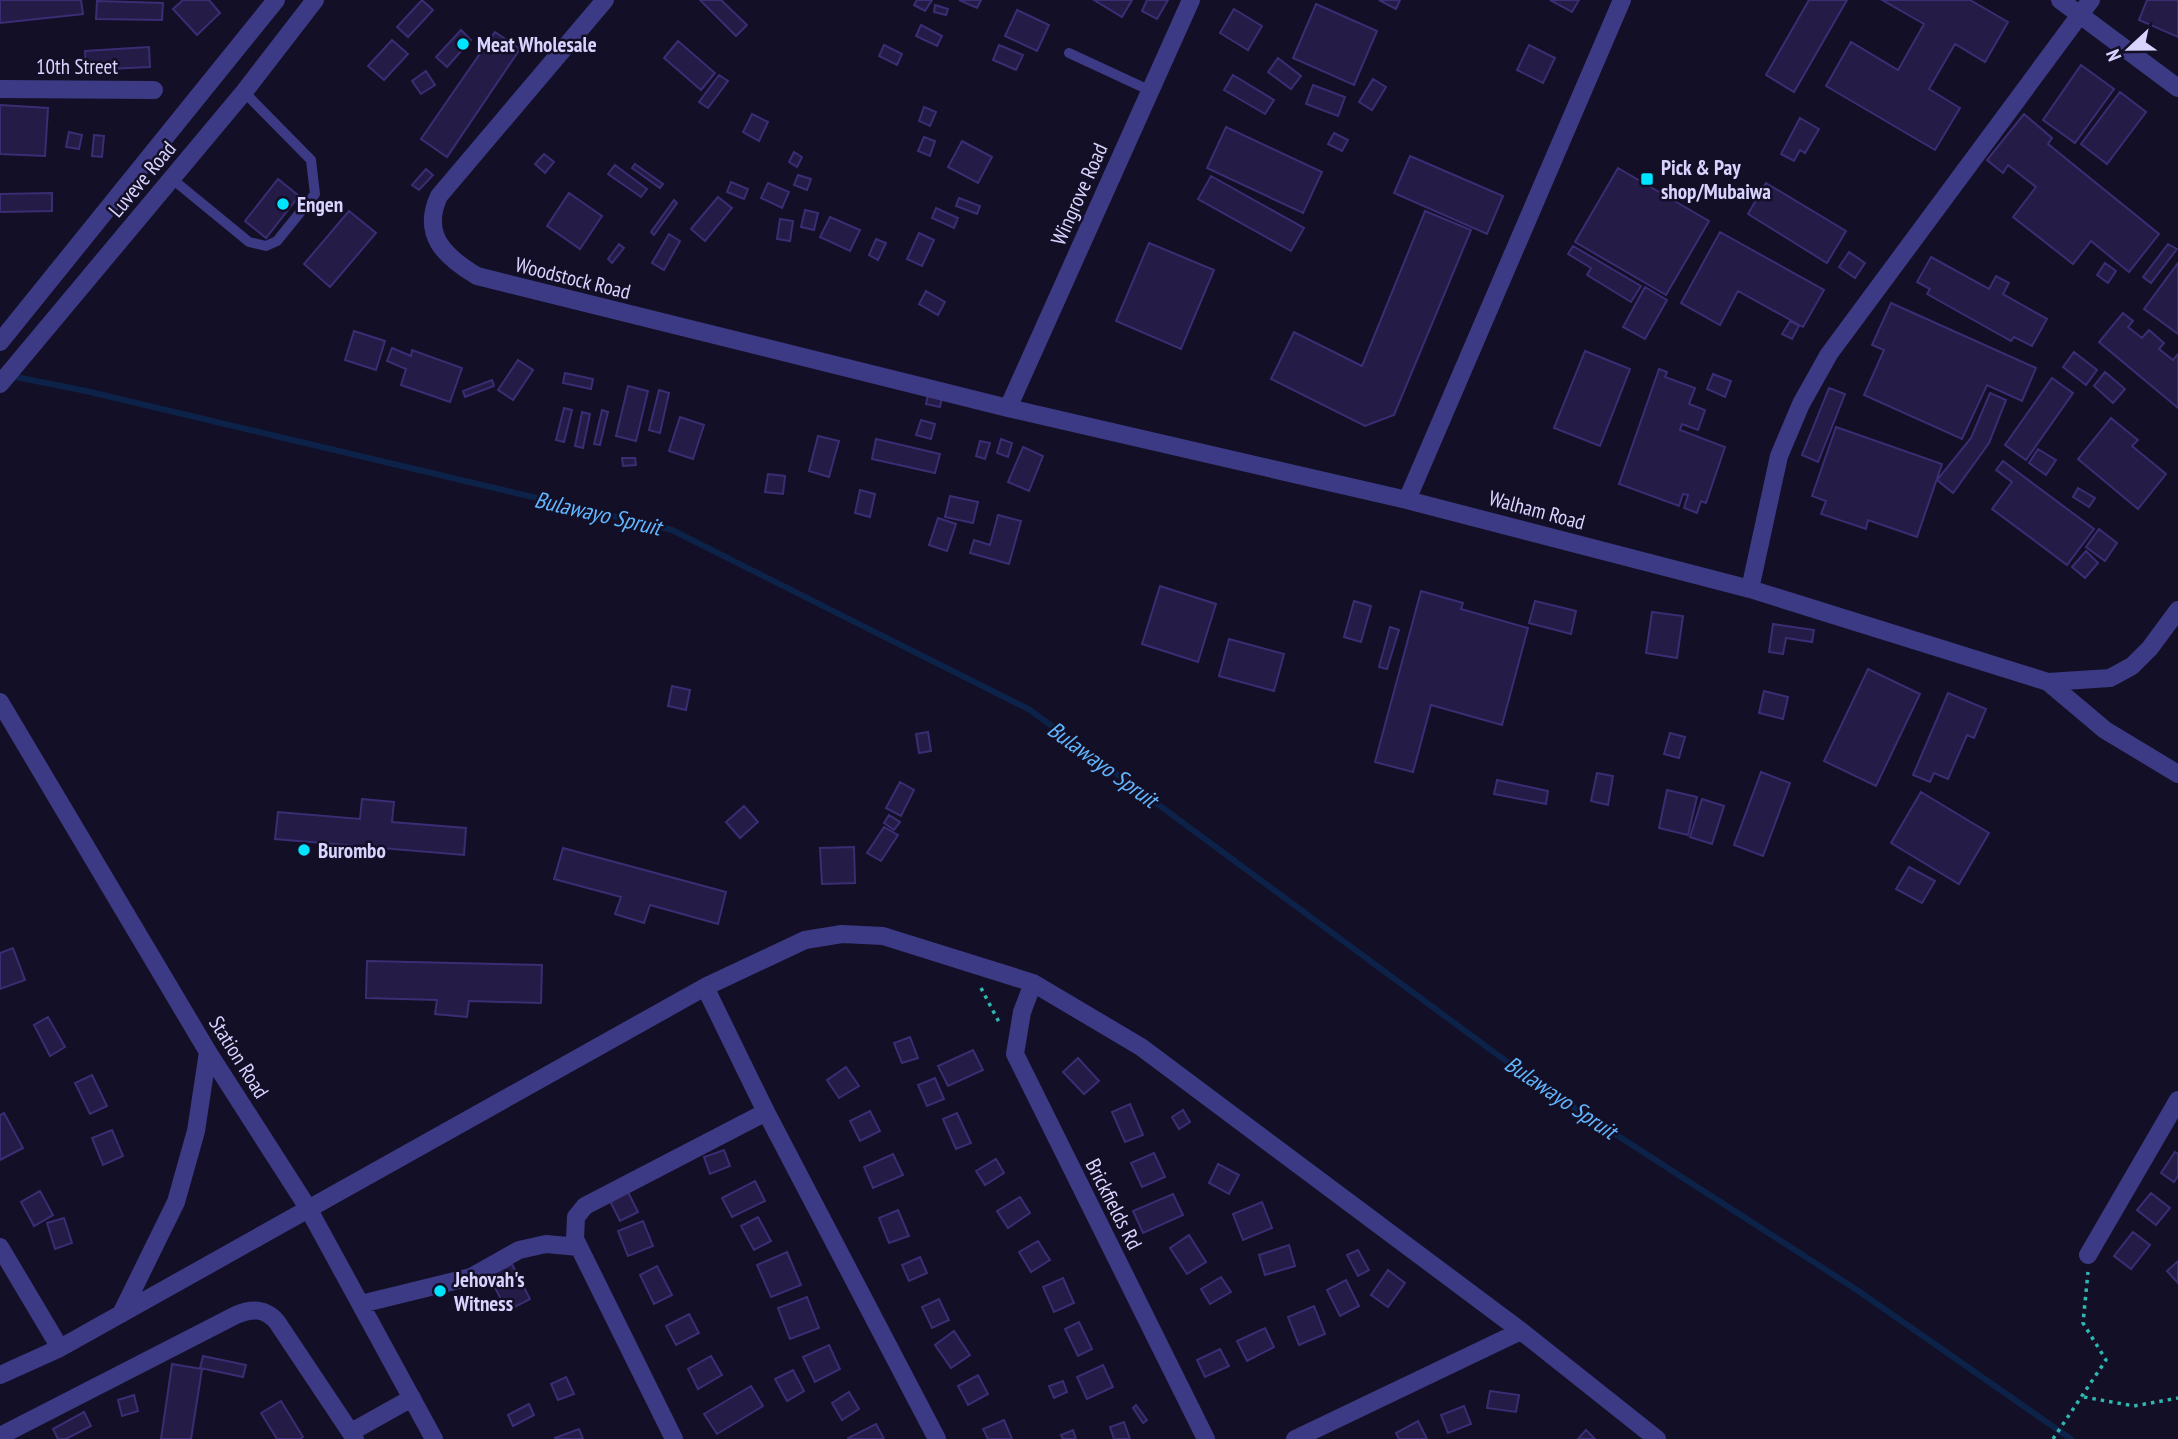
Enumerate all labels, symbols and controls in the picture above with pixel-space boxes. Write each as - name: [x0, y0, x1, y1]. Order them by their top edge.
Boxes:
- north arrow: [2094, 14, 2164, 84]
- place label: Meat Wholesale: [477, 31, 597, 58]
- marker: Meat Wholesale: [455, 36, 471, 52]
- text: N: [2100, 46, 2126, 65]
- street label: 10th Street: [36, 53, 118, 80]
- street label: Luveve Road: [102, 135, 182, 223]
- street label: Wingrove Road: [1045, 139, 1113, 249]
- place label: Pick & Pay shop/Mubaiwa: [1661, 154, 1771, 205]
- marker: Pick & Pay shop/Mubaiwa: [1639, 171, 1655, 187]
- place label: Engen: [297, 191, 343, 218]
- marker: Engen: [275, 196, 291, 212]
- street label: Woodstock Road: [513, 251, 633, 305]
- water label: Bulawayo Spruit: [532, 484, 667, 542]
- street label: Walham Road: [1486, 484, 1588, 536]
- water label: Bulawayo Spruit: [1042, 714, 1166, 815]
- place label: Burombo: [318, 837, 386, 864]
- marker: Burombo: [296, 842, 312, 858]
- street label: Station Road: [203, 1011, 275, 1103]
- water label: Bulawayo Spruit: [1499, 1049, 1625, 1147]
- street label: Brickfields Rd: [1080, 1154, 1148, 1254]
- place label: Jehovah's Witness: [453, 1266, 525, 1317]
- marker: Jehovah's Witness: [432, 1283, 448, 1299]

